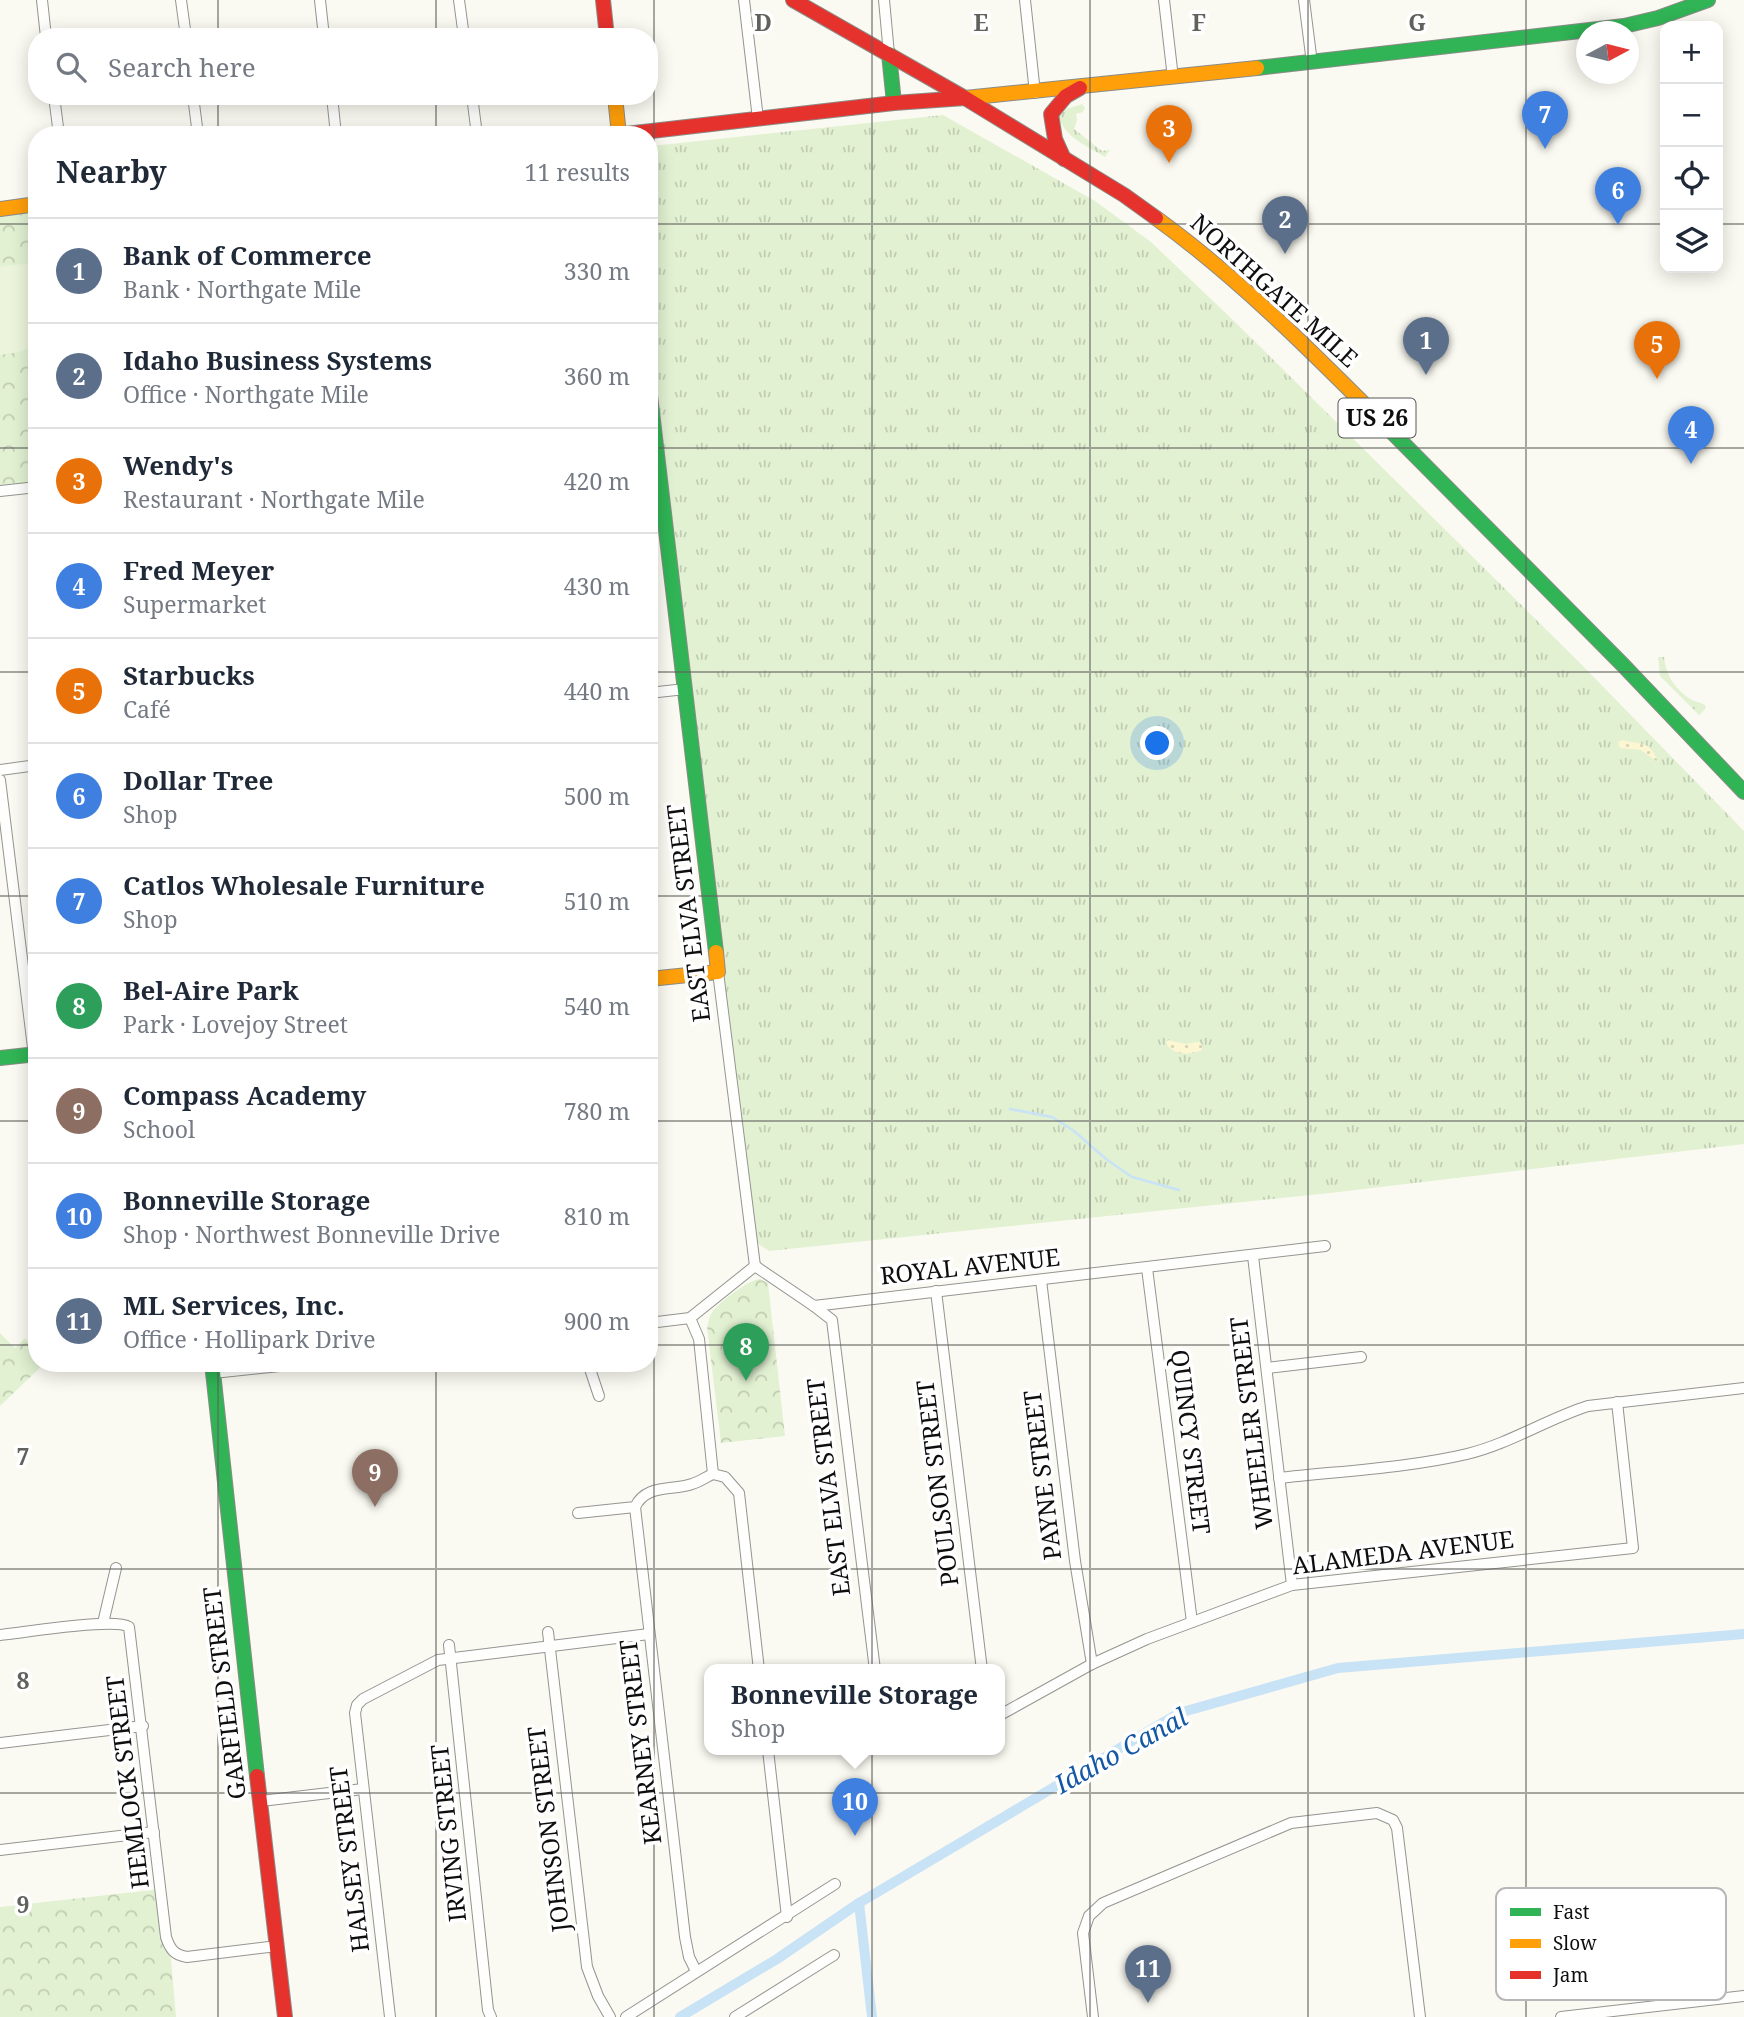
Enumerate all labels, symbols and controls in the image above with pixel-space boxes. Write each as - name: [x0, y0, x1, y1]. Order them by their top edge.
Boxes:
- text: D: [754, 6, 772, 38]
- text: E: [973, 6, 989, 38]
- text: F: [1192, 6, 1206, 38]
- text: G: [1408, 6, 1426, 38]
- north arrow: [1576, 21, 1639, 84]
- map controls: [1660, 21, 1723, 273]
- button: +: [1660, 21, 1723, 84]
- search box: [28, 28, 658, 105]
- icon: search: [52, 48, 90, 86]
- text: Search here: [108, 49, 256, 85]
- button: −: [1660, 84, 1723, 147]
- pin: 7: [1522, 91, 1568, 149]
- pin: 3: [1146, 105, 1192, 163]
- button: locate: [1660, 147, 1723, 210]
- text: Nearby: [56, 151, 167, 192]
- text: 11 results: [525, 156, 630, 188]
- pin: 6: [1595, 167, 1641, 225]
- pin: 2: [1262, 196, 1308, 254]
- street label: NORTHGATE MILE: [1184, 206, 1366, 374]
- button: layers: [1660, 210, 1723, 273]
- text: Bank of Commerce: [123, 237, 372, 273]
- text: 1: [73, 255, 86, 287]
- text: 330 m: [564, 255, 630, 287]
- text: Bank · Northgate Mile: [123, 273, 361, 305]
- pin: 1: [1403, 317, 1449, 375]
- pin: 5: [1634, 321, 1680, 379]
- text: Idaho Business Systems: [123, 342, 432, 378]
- text: 2: [73, 360, 86, 392]
- text: 360 m: [564, 360, 630, 392]
- text: Office · Northgate Mile: [123, 378, 369, 410]
- road number: US 26: [1338, 398, 1416, 438]
- pin: 4: [1668, 406, 1714, 464]
- text: Wendy's: [123, 447, 233, 483]
- text: 3: [73, 465, 86, 497]
- text: 420 m: [564, 465, 630, 497]
- text: Restaurant · Northgate Mile: [123, 483, 425, 515]
- text: Fred Meyer: [123, 552, 274, 588]
- text: 4: [73, 570, 86, 602]
- text: 430 m: [564, 570, 630, 602]
- text: Supermarket: [123, 588, 266, 620]
- text: Starbucks: [123, 657, 255, 693]
- text: 5: [73, 675, 86, 707]
- text: 440 m: [564, 675, 630, 707]
- text: Café: [123, 693, 171, 725]
- your location: [1140, 726, 1174, 760]
- text: Dollar Tree: [123, 762, 274, 798]
- text: 6: [73, 780, 86, 812]
- text: 500 m: [564, 780, 630, 812]
- text: Shop: [123, 798, 178, 830]
- street label: EAST ELVA STREET: [658, 802, 717, 1024]
- text: Catlos Wholesale Furniture: [123, 867, 485, 903]
- text: 7: [73, 885, 86, 917]
- text: 510 m: [564, 885, 630, 917]
- text: Shop: [123, 903, 178, 935]
- text: Bel-Aire Park: [123, 972, 299, 1008]
- text: 8: [73, 990, 86, 1022]
- text: 540 m: [564, 990, 630, 1022]
- text: Park · Lovejoy Street: [123, 1008, 348, 1040]
- text: Compass Academy: [123, 1077, 366, 1113]
- text: 9: [73, 1095, 86, 1127]
- text: 780 m: [564, 1095, 630, 1127]
- text: School: [123, 1113, 195, 1145]
- text: Bonneville Storage: [123, 1182, 371, 1218]
- text: 10: [66, 1200, 92, 1232]
- text: 810 m: [564, 1200, 630, 1232]
- text: Shop · Northwest Bonneville Drive: [123, 1218, 500, 1250]
- street label: ROYAL AVENUE: [878, 1240, 1061, 1291]
- text: ML Services, Inc.: [123, 1287, 345, 1323]
- text: 11: [66, 1305, 92, 1337]
- text: 900 m: [564, 1305, 630, 1337]
- street label: WHEELER STREET: [1221, 1315, 1280, 1531]
- text: Office · Hollipark Drive: [123, 1323, 375, 1355]
- pin: 8: [723, 1323, 769, 1381]
- street label: QUINCY STREET: [1164, 1348, 1219, 1536]
- street label: EAST ELVA STREET: [798, 1376, 857, 1598]
- street label: POULSON STREET: [907, 1378, 966, 1588]
- street label: PAYNE STREET: [1015, 1388, 1068, 1562]
- text: 7: [17, 1440, 30, 1472]
- pin: 9: [352, 1449, 398, 1507]
- street label: ALAMEDA AVENUE: [1290, 1522, 1516, 1581]
- street label: GARFIELD STREET: [194, 1585, 253, 1801]
- street label: KEARNEY STREET: [611, 1638, 668, 1846]
- text: 8: [17, 1664, 30, 1696]
- popup: [704, 1664, 1005, 1755]
- street label: HEMLOCK STREET: [97, 1673, 156, 1891]
- text: Bonneville Storage: [731, 1676, 978, 1712]
- water label: Idaho Canal: [1047, 1699, 1194, 1802]
- text: Shop: [731, 1712, 785, 1744]
- street label: JOHNSON STREET: [518, 1724, 577, 1935]
- street label: IRVING STREET: [422, 1743, 473, 1923]
- street label: HALSEY STREET: [321, 1764, 376, 1954]
- pin: 10: [832, 1778, 878, 1836]
- text: 9: [17, 1888, 30, 1920]
- legend: [1496, 1888, 1726, 2000]
- text: Fast: [1553, 1899, 1590, 1925]
- text: Slow: [1553, 1930, 1597, 1956]
- pin: 11: [1125, 1945, 1171, 2003]
- text: Jam: [1552, 1962, 1588, 1988]

